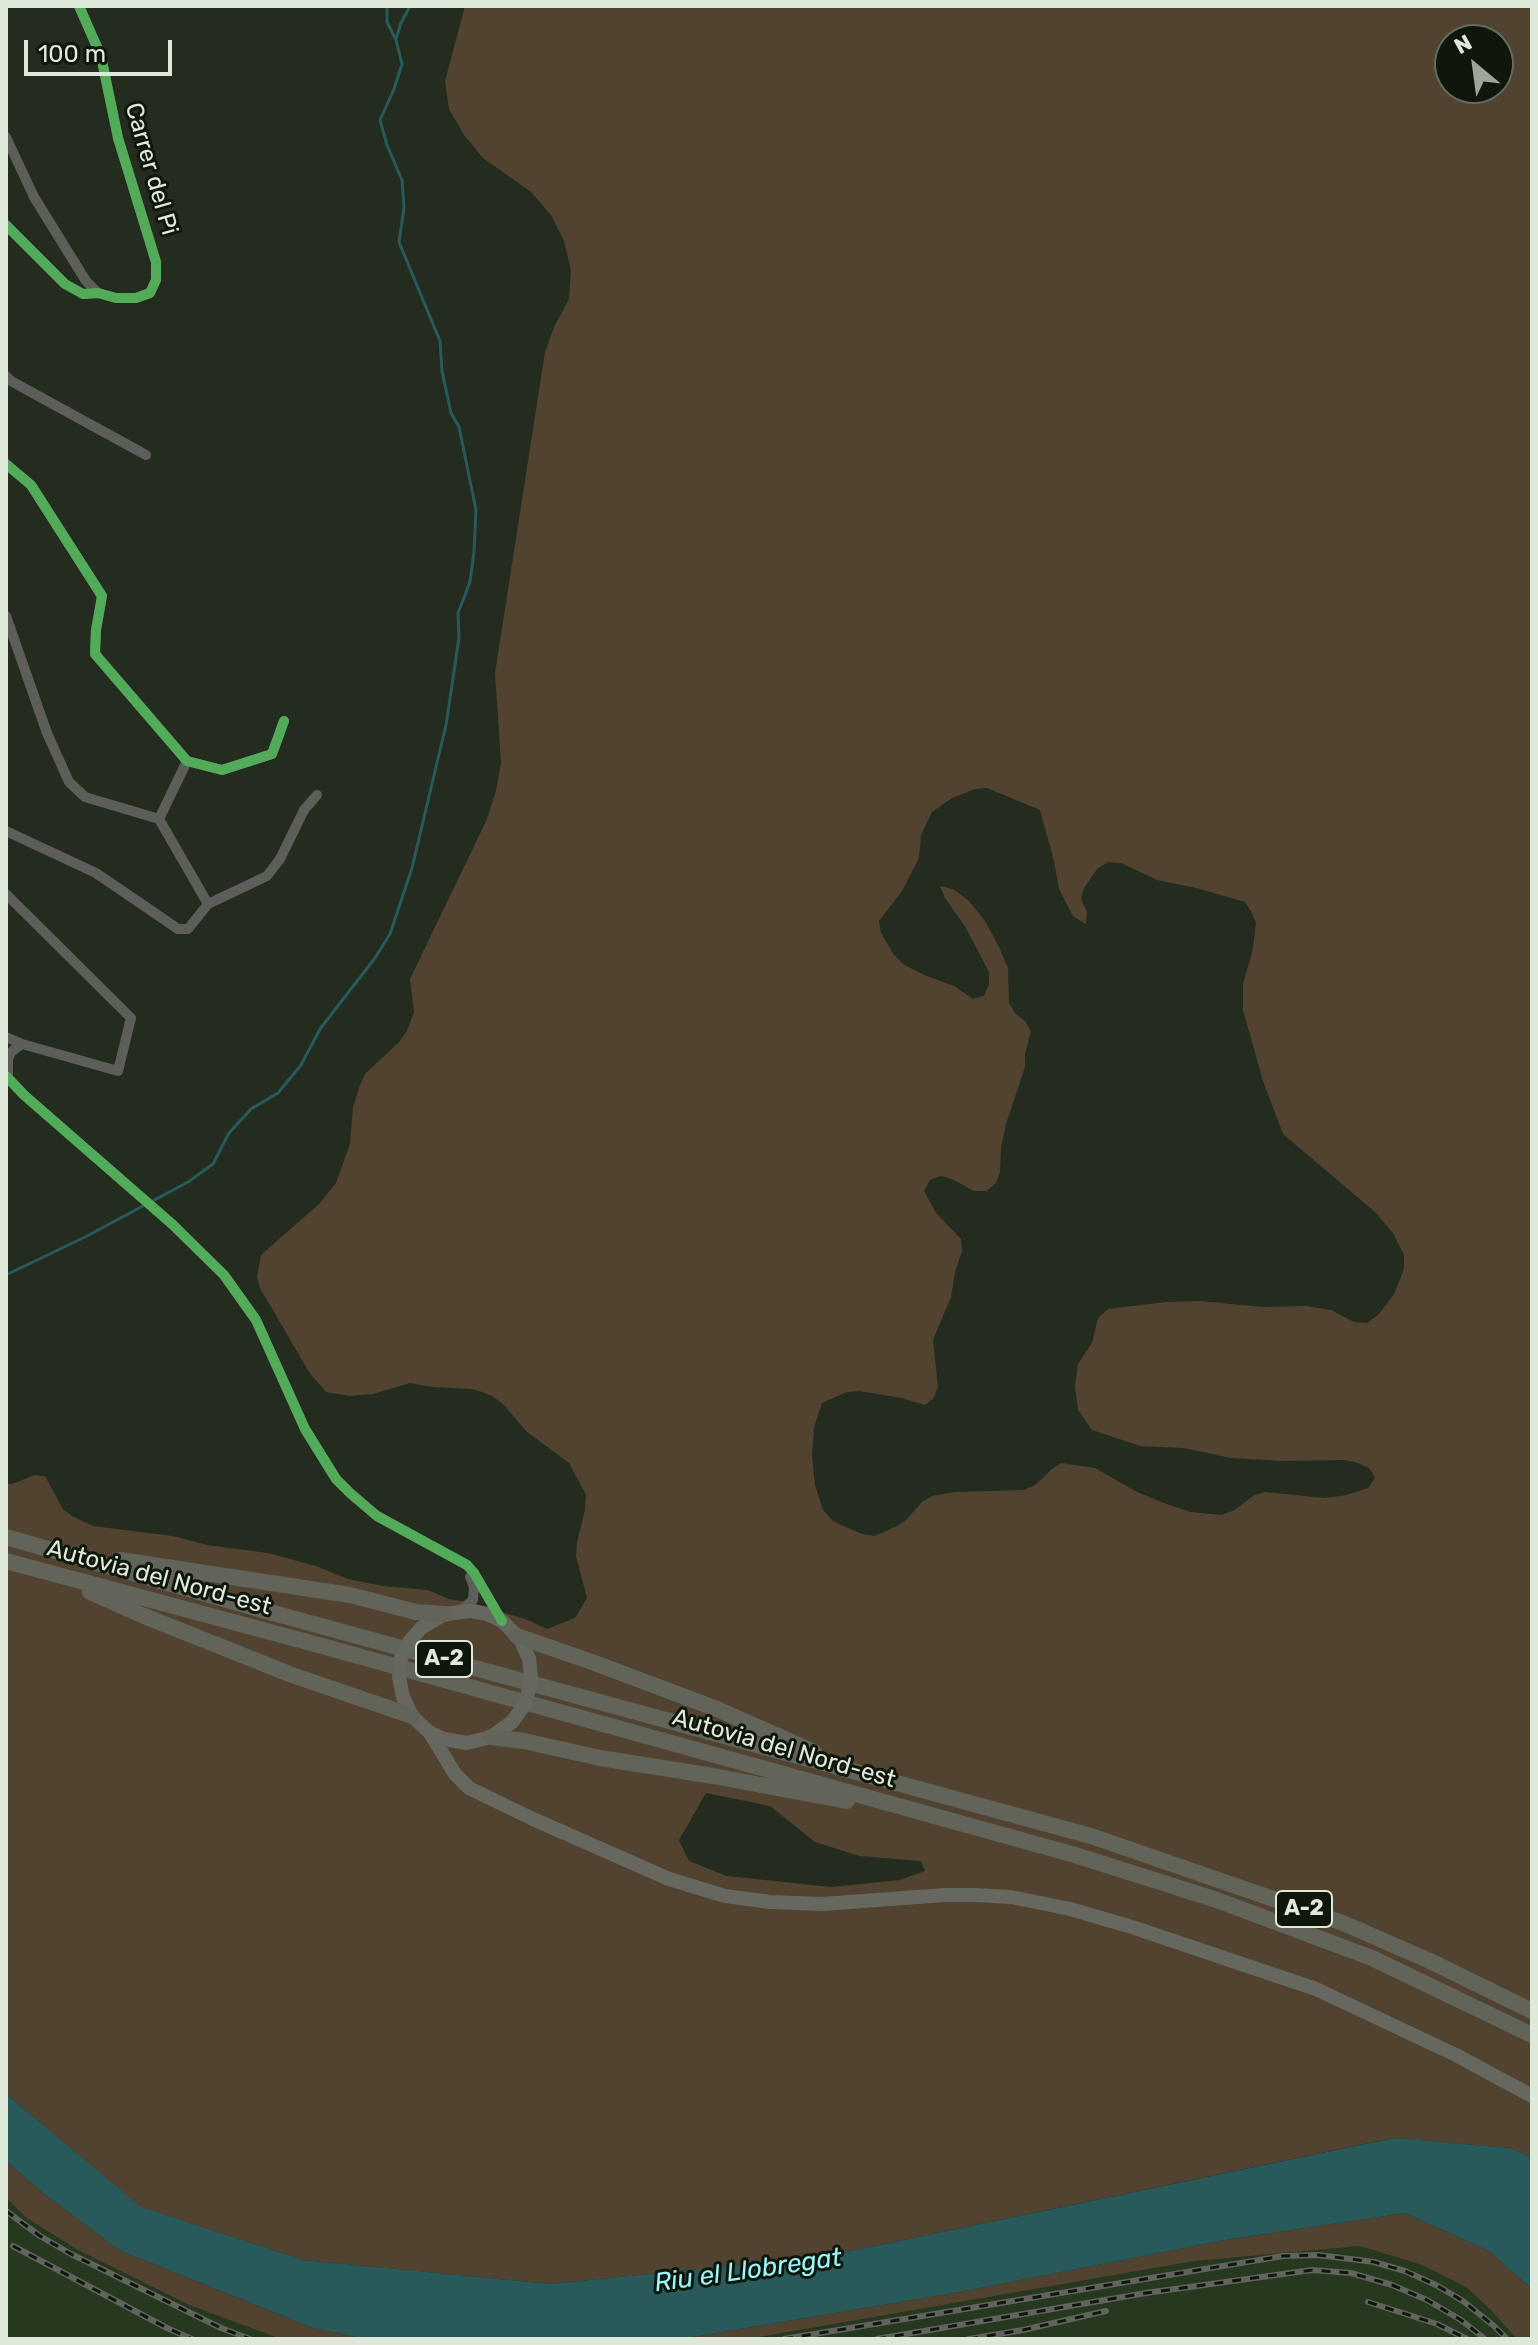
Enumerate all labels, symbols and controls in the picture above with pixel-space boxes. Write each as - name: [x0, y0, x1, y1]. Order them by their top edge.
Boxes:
- scale bar: [28, 24, 176, 74]
- north arrow: [1434, 24, 1514, 104]
- text: N: [1450, 29, 1477, 60]
- text: 100 m: [38, 40, 106, 68]
- street label: Carrer del Pi: [118, 100, 184, 238]
- street label: Autovia del Nord-est: [44, 1534, 274, 1622]
- road number: A-2: [416, 1641, 472, 1677]
- street label: Autovia del Nord-est: [669, 1703, 899, 1795]
- road number: A-2: [1276, 1891, 1332, 1927]
- water label: Riu el Llobregat: [652, 2242, 844, 2300]

